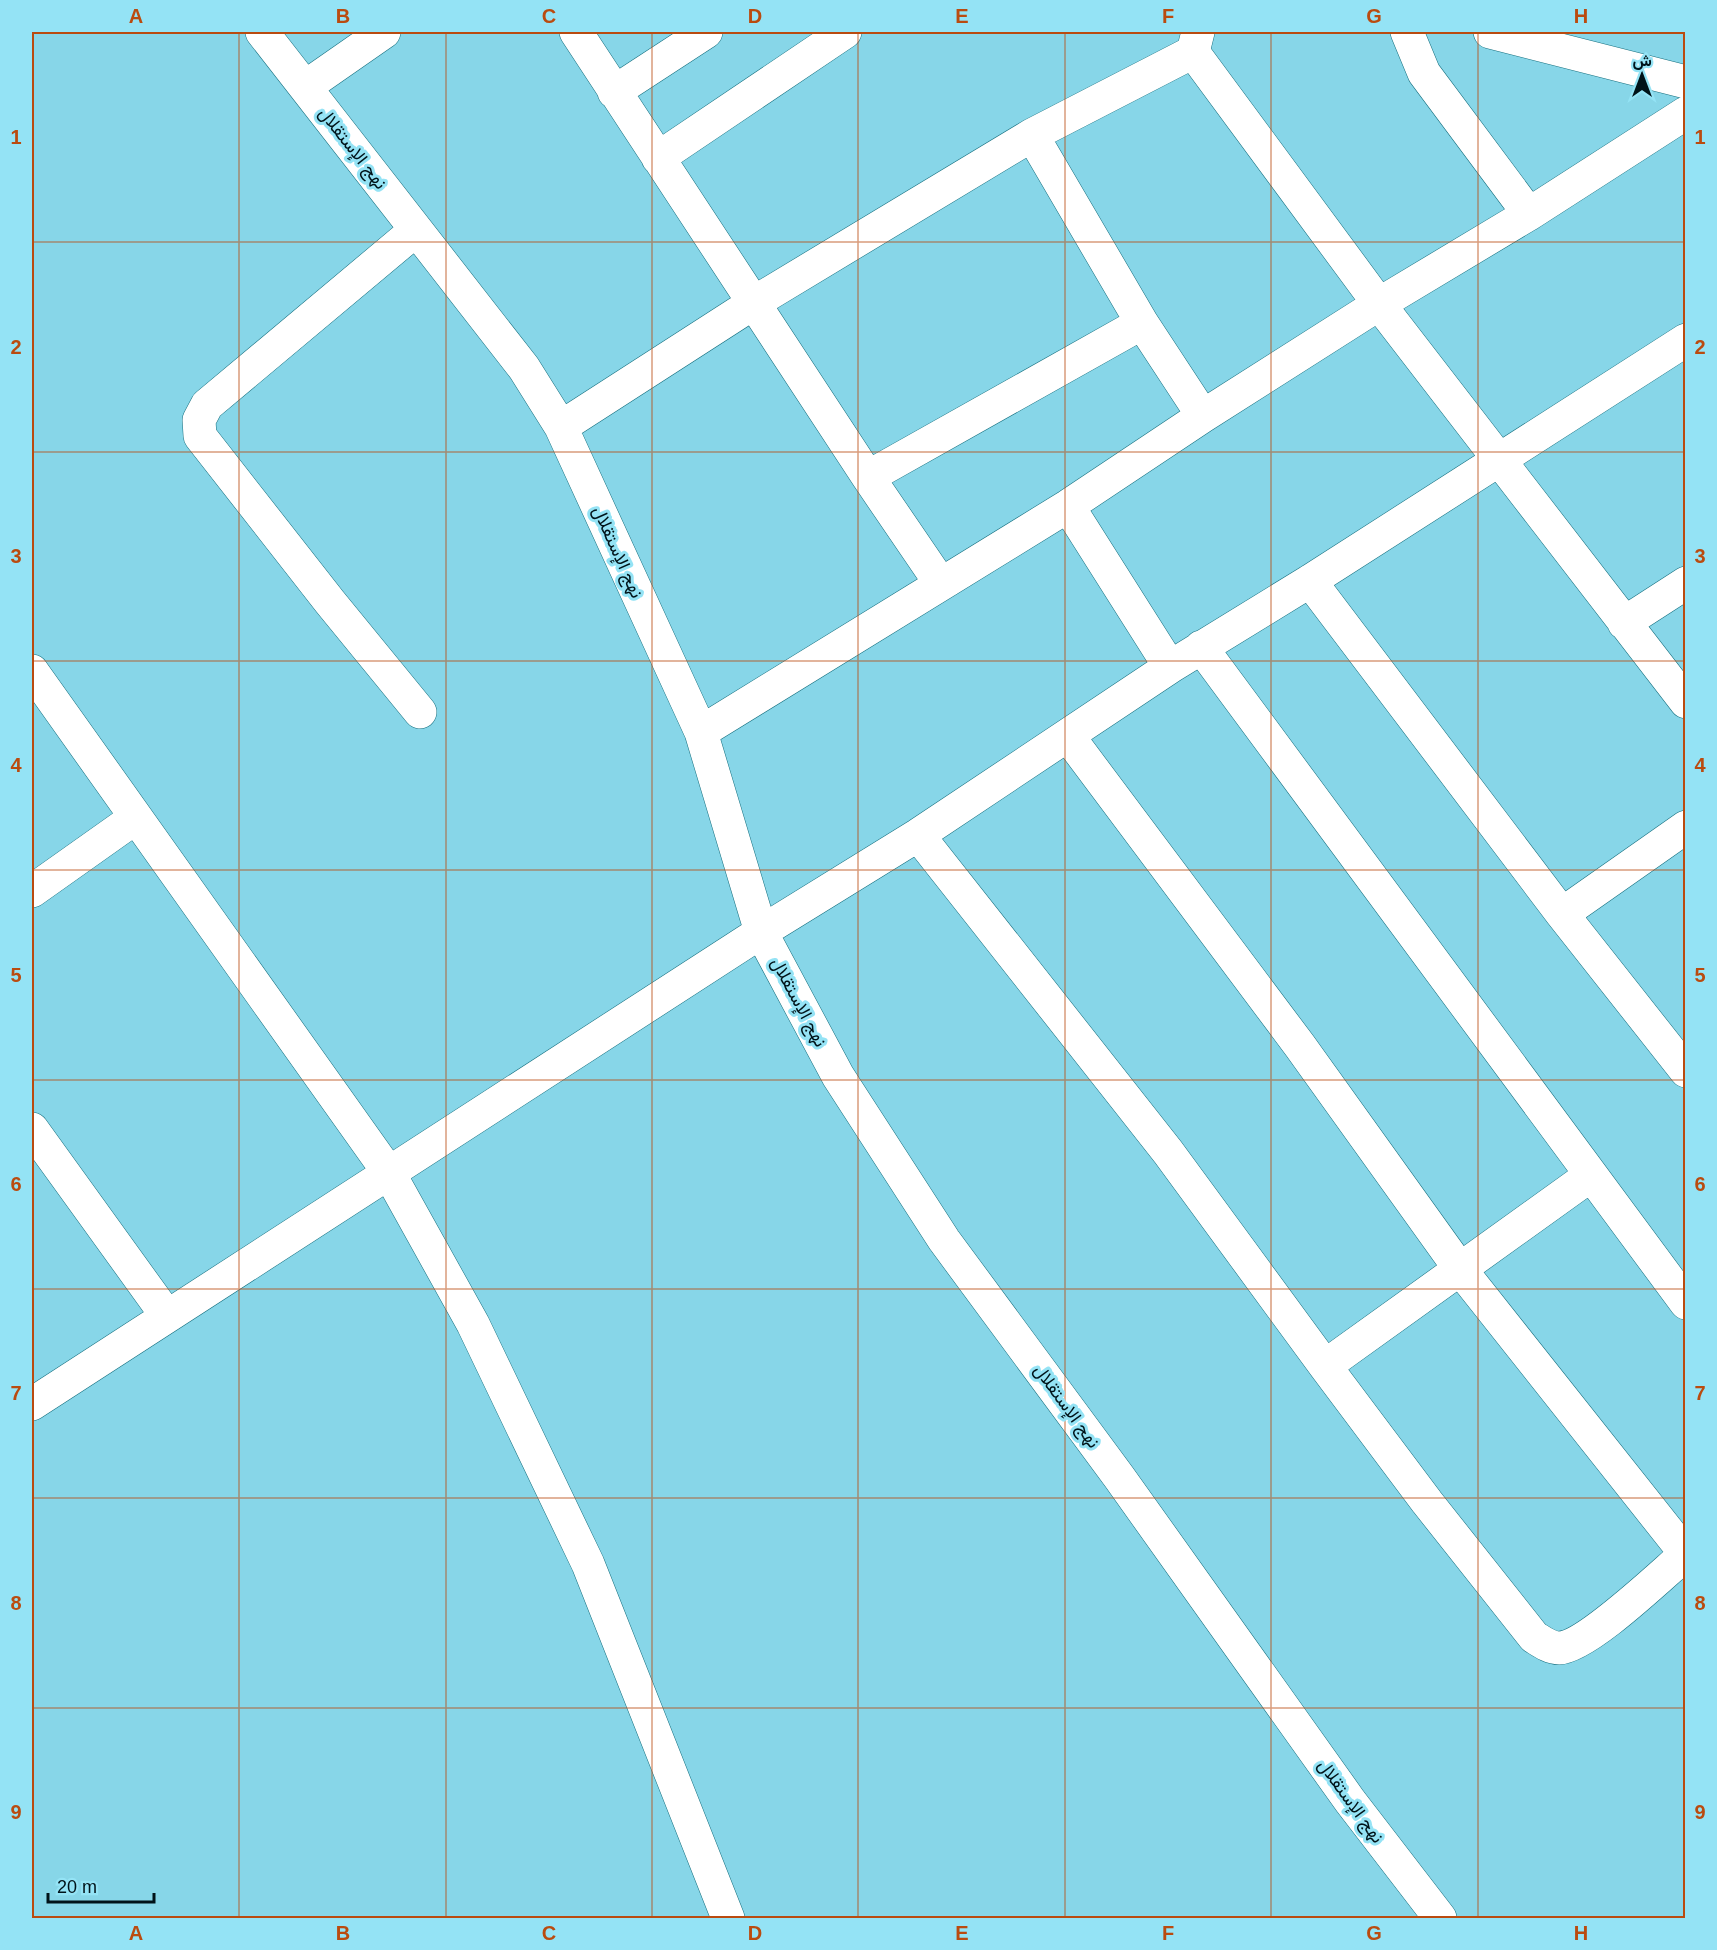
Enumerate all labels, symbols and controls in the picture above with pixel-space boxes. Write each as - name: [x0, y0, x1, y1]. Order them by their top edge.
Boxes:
- text: A: [129, 5, 143, 27]
- text: B: [336, 5, 350, 27]
- text: C: [542, 5, 556, 27]
- text: D: [748, 5, 762, 27]
- text: E: [955, 5, 969, 27]
- text: F: [1162, 5, 1174, 27]
- text: G: [1366, 5, 1382, 27]
- text: H: [1574, 5, 1588, 27]
- north arrow: [1612, 45, 1672, 105]
- text: ش: [1632, 52, 1652, 70]
- street label: نهج الإستقلال: [313, 103, 391, 194]
- text: 1: [10, 126, 22, 148]
- text: 1: [1694, 126, 1706, 148]
- text: 2: [10, 336, 22, 358]
- text: 2: [1694, 336, 1706, 358]
- street label: نهج الإستقلال: [587, 503, 647, 602]
- text: 3: [10, 545, 22, 567]
- text: 3: [1694, 545, 1706, 567]
- text: 4: [10, 754, 22, 776]
- text: 4: [1694, 754, 1706, 776]
- street label: نهج الإستقلال: [765, 954, 831, 1051]
- text: 5: [10, 964, 22, 986]
- text: 5: [1694, 964, 1706, 986]
- text: 6: [10, 1173, 22, 1195]
- text: 6: [1694, 1173, 1706, 1195]
- street label: نهج الإستقلال: [1028, 1360, 1104, 1453]
- text: 7: [10, 1382, 22, 1404]
- text: 7: [1694, 1382, 1706, 1404]
- text: 8: [10, 1592, 22, 1614]
- text: 8: [1694, 1592, 1706, 1614]
- street label: نهج الإستقلال: [1312, 1755, 1388, 1848]
- text: 9: [10, 1801, 22, 1823]
- text: 9: [1694, 1801, 1706, 1823]
- scale bar: [48, 1866, 154, 1904]
- text: 20 m: [57, 1877, 97, 1897]
- text: A: [129, 1922, 143, 1944]
- text: B: [336, 1922, 350, 1944]
- text: C: [542, 1922, 556, 1944]
- text: D: [748, 1922, 762, 1944]
- text: E: [955, 1922, 969, 1944]
- text: F: [1162, 1922, 1174, 1944]
- text: G: [1366, 1922, 1382, 1944]
- text: H: [1574, 1922, 1588, 1944]

